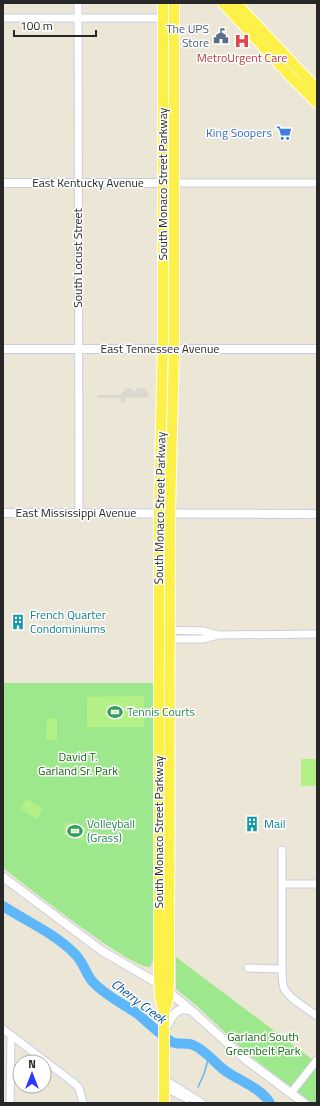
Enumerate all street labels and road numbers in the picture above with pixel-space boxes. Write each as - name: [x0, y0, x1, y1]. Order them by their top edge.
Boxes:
- street label: South Monaco Street Parkway: [153, 107, 172, 260]
- street label: East Kentucky Avenue: [32, 173, 144, 192]
- street label: South Locust Street: [68, 207, 87, 308]
- street label: East Tennessee Avenue: [101, 339, 219, 358]
- street label: South Monaco Street Parkway: [149, 431, 170, 585]
- street label: East Mississippi Avenue: [16, 503, 136, 522]
- street label: South Monaco Street Parkway: [149, 755, 168, 908]

